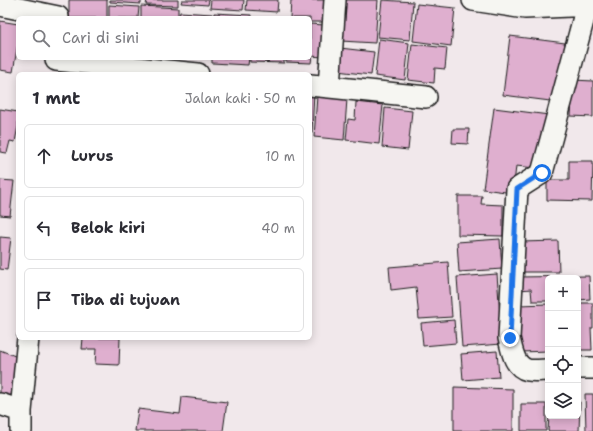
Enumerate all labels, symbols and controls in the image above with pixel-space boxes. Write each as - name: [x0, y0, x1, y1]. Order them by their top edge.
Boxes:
- search box: [16, 16, 312, 60]
- icon: search: [30, 27, 52, 49]
- text: Cari di sini: [62, 28, 139, 48]
- text: 1 mnt: [32, 87, 80, 109]
- text: Jalan kaki · 50 m: [185, 90, 296, 107]
- icon: ahead: [33, 145, 55, 167]
- text: Lurus: [71, 146, 113, 166]
- text: 10 m: [265, 148, 295, 165]
- route start: [533, 164, 551, 182]
- icon: left: [33, 217, 55, 239]
- text: Belok kiri: [71, 218, 145, 238]
- text: 40 m: [261, 220, 295, 237]
- map controls: [545, 275, 581, 419]
- button: +: [545, 275, 581, 311]
- icon: arrive: [33, 289, 55, 311]
- text: Tiba di tujuan: [71, 290, 180, 310]
- button: −: [545, 311, 581, 347]
- route end: [501, 329, 519, 347]
- button: locate: [545, 347, 581, 383]
- button: layers: [545, 383, 581, 419]

